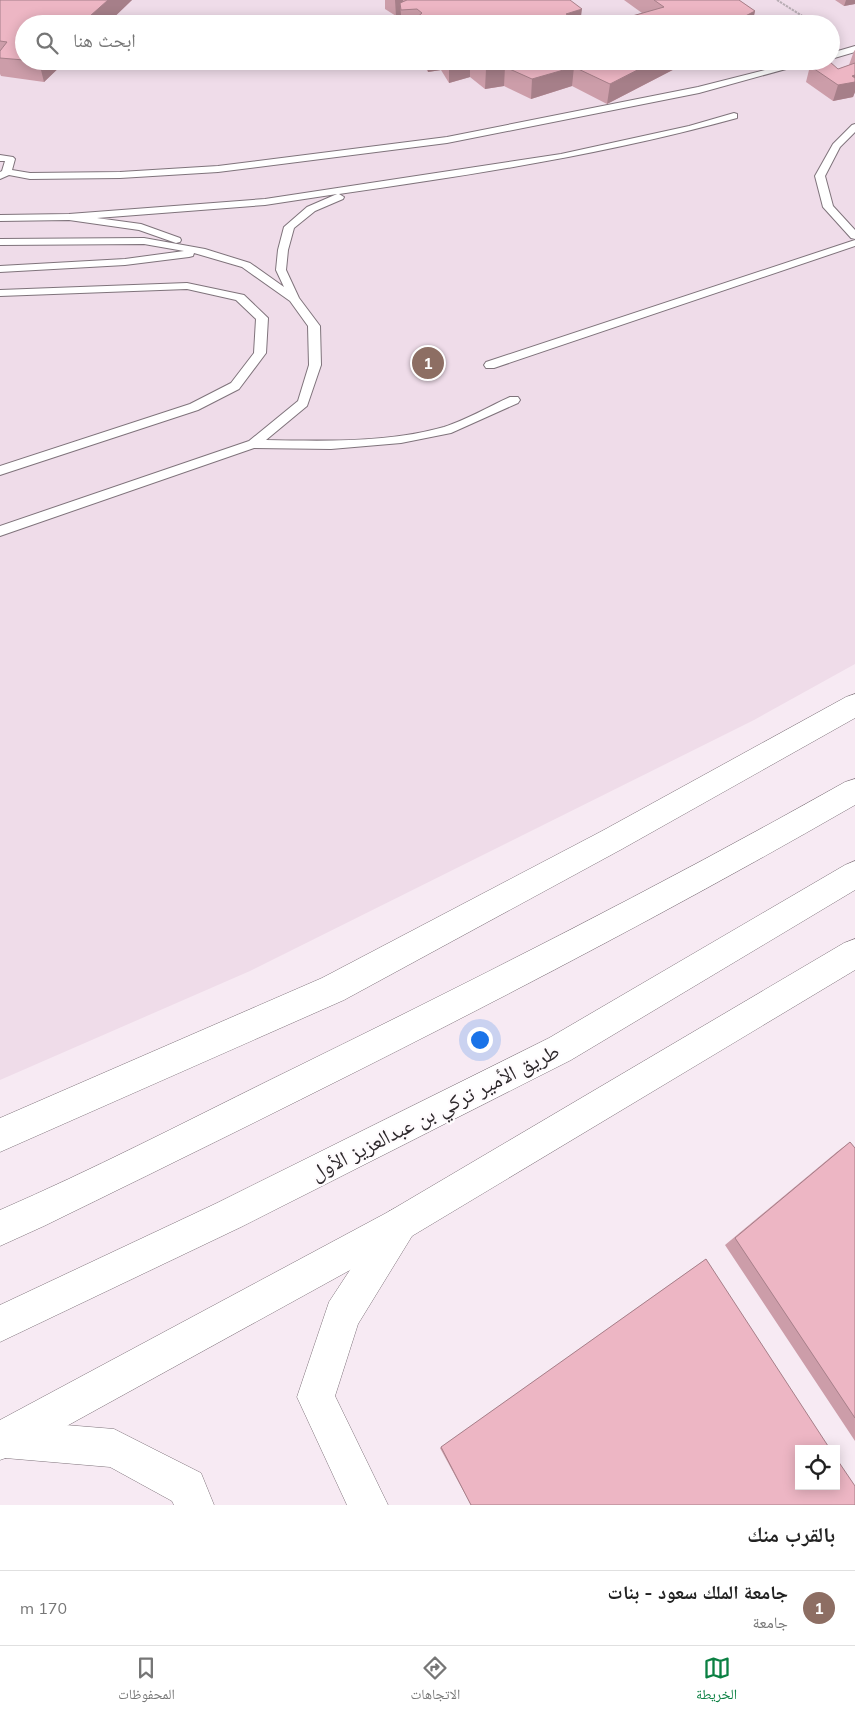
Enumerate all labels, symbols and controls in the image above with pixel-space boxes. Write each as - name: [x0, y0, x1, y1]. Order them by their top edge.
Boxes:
- search box: [15, 15, 840, 70]
- text: ابحث هنا: [73, 28, 136, 52]
- icon: search: [33, 29, 61, 57]
- pin: 1: [412, 344, 444, 382]
- your location: [467, 1027, 493, 1053]
- street label: طريق الأمير تركي بن عبدالعزيز الأول: [306, 1037, 565, 1189]
- map controls: [795, 1445, 840, 1490]
- button: locate: [795, 1445, 840, 1490]
- text: بالقرب منك: [747, 1521, 835, 1547]
- text: جامعة الملك سعود - بنات: [608, 1580, 788, 1604]
- text: 170 m: [20, 1598, 67, 1618]
- text: 1: [814, 1598, 824, 1618]
- text: جامعة: [753, 1612, 788, 1632]
- tab: المحفوظات: [118, 1654, 175, 1708]
- tab: الاتجاهات: [411, 1654, 460, 1708]
- tab: الخريطة: [696, 1654, 737, 1708]

